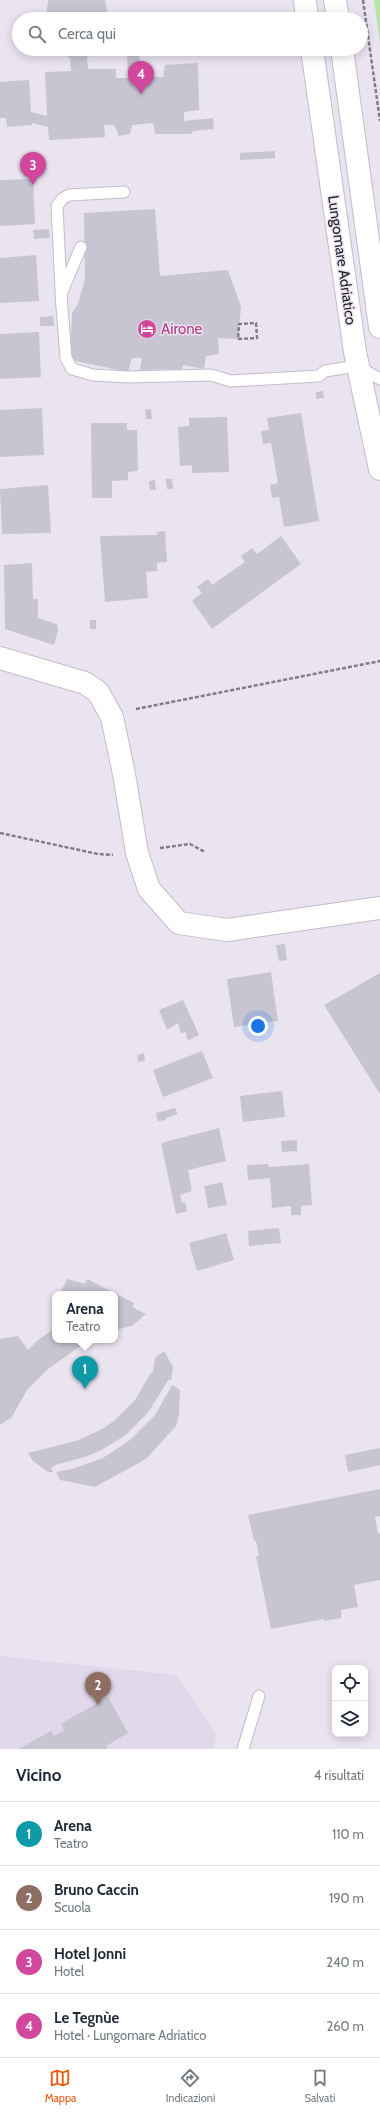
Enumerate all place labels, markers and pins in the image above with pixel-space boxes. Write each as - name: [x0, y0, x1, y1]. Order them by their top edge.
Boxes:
- pin: 4: [128, 61, 154, 94]
- pin: 3: [20, 152, 46, 185]
- hotel icon: Airone: [136, 318, 158, 340]
- place label: Airone: [161, 320, 203, 338]
- pin: 1: [72, 1356, 98, 1389]
- pin: 2: [85, 1672, 111, 1705]

